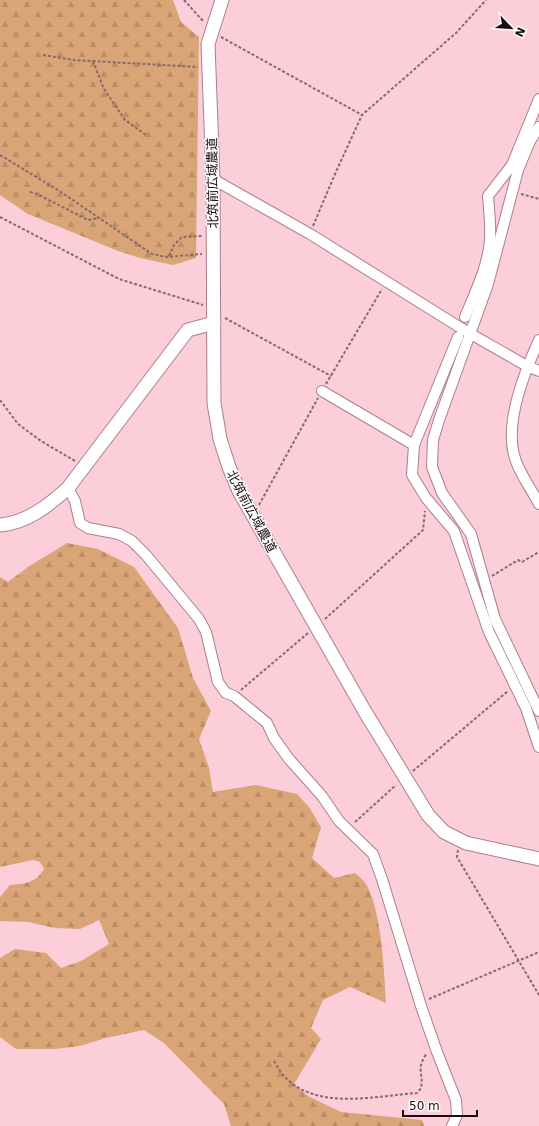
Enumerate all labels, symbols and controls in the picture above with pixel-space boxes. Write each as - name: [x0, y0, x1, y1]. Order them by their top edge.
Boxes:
- north arrow: [491, 8, 531, 48]
- text: N: [512, 25, 527, 39]
- street label: 北筑前広域農道: [204, 137, 221, 229]
- street label: 北筑前広域農道: [224, 468, 280, 555]
- scale bar: [403, 1092, 477, 1118]
- text: 50 m: [409, 1099, 440, 1113]

